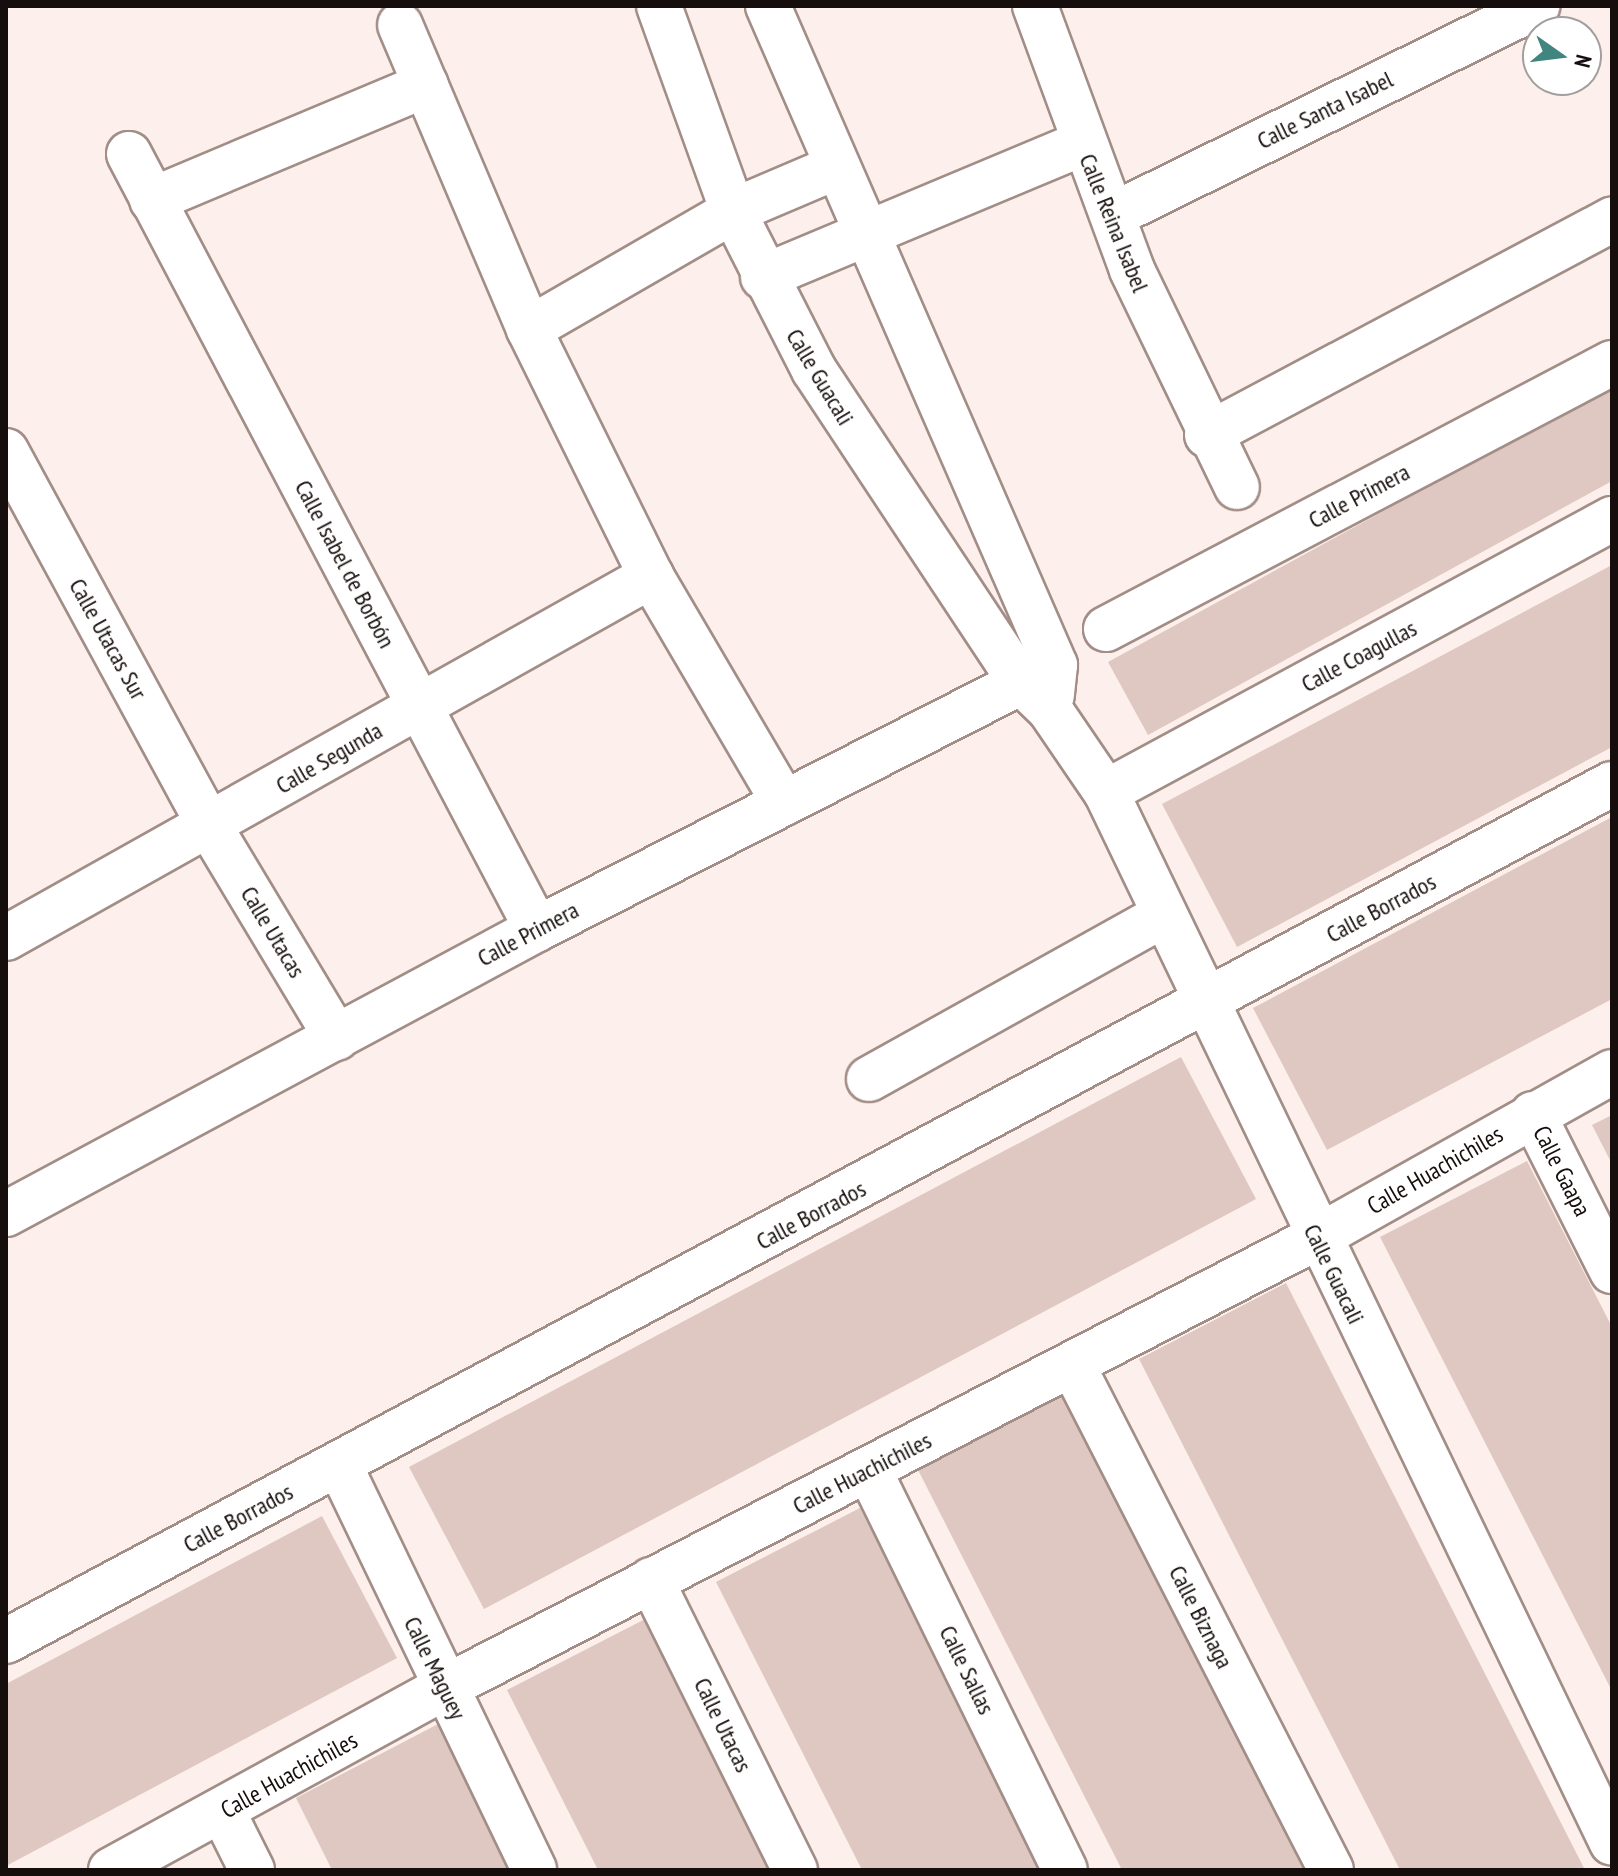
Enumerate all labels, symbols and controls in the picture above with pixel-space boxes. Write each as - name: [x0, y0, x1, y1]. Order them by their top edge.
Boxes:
- north arrow: [1522, 16, 1602, 96]
- text: N: [1568, 52, 1598, 70]
- street label: Calle Santa Isabel: [1252, 65, 1398, 155]
- street label: Calle Reina Isabel: [1073, 150, 1155, 296]
- street label: Calle Guacali: [780, 324, 860, 430]
- street label: Calle Primera: [1304, 457, 1414, 535]
- street label: Calle Isabel de Borbón: [289, 475, 401, 653]
- street label: Calle Utacas Sur: [63, 574, 153, 704]
- street label: Calle Coagullas: [1296, 614, 1422, 698]
- street label: Calle Segunda: [271, 716, 387, 800]
- street label: Calle Borrados: [1321, 867, 1441, 949]
- street label: Calle Utacas: [235, 881, 311, 983]
- street label: Calle Primera: [473, 895, 583, 973]
- street label: Calle Huachichiles: [1362, 1120, 1508, 1220]
- street label: Calle Gaapa: [1527, 1121, 1597, 1221]
- street label: Calle Borrados: [751, 1174, 871, 1256]
- street label: Calle Guacali: [1298, 1219, 1370, 1329]
- street label: Calle Huachichiles: [788, 1426, 936, 1520]
- street label: Calle Borrados: [178, 1477, 298, 1559]
- street label: Calle Biznaga: [1163, 1561, 1239, 1673]
- street label: Calle Maguey: [398, 1612, 472, 1724]
- street label: Calle Sallas: [933, 1621, 1001, 1719]
- street label: Calle Utacas: [688, 1673, 758, 1777]
- street label: Calle Huachichiles: [216, 1726, 362, 1824]

